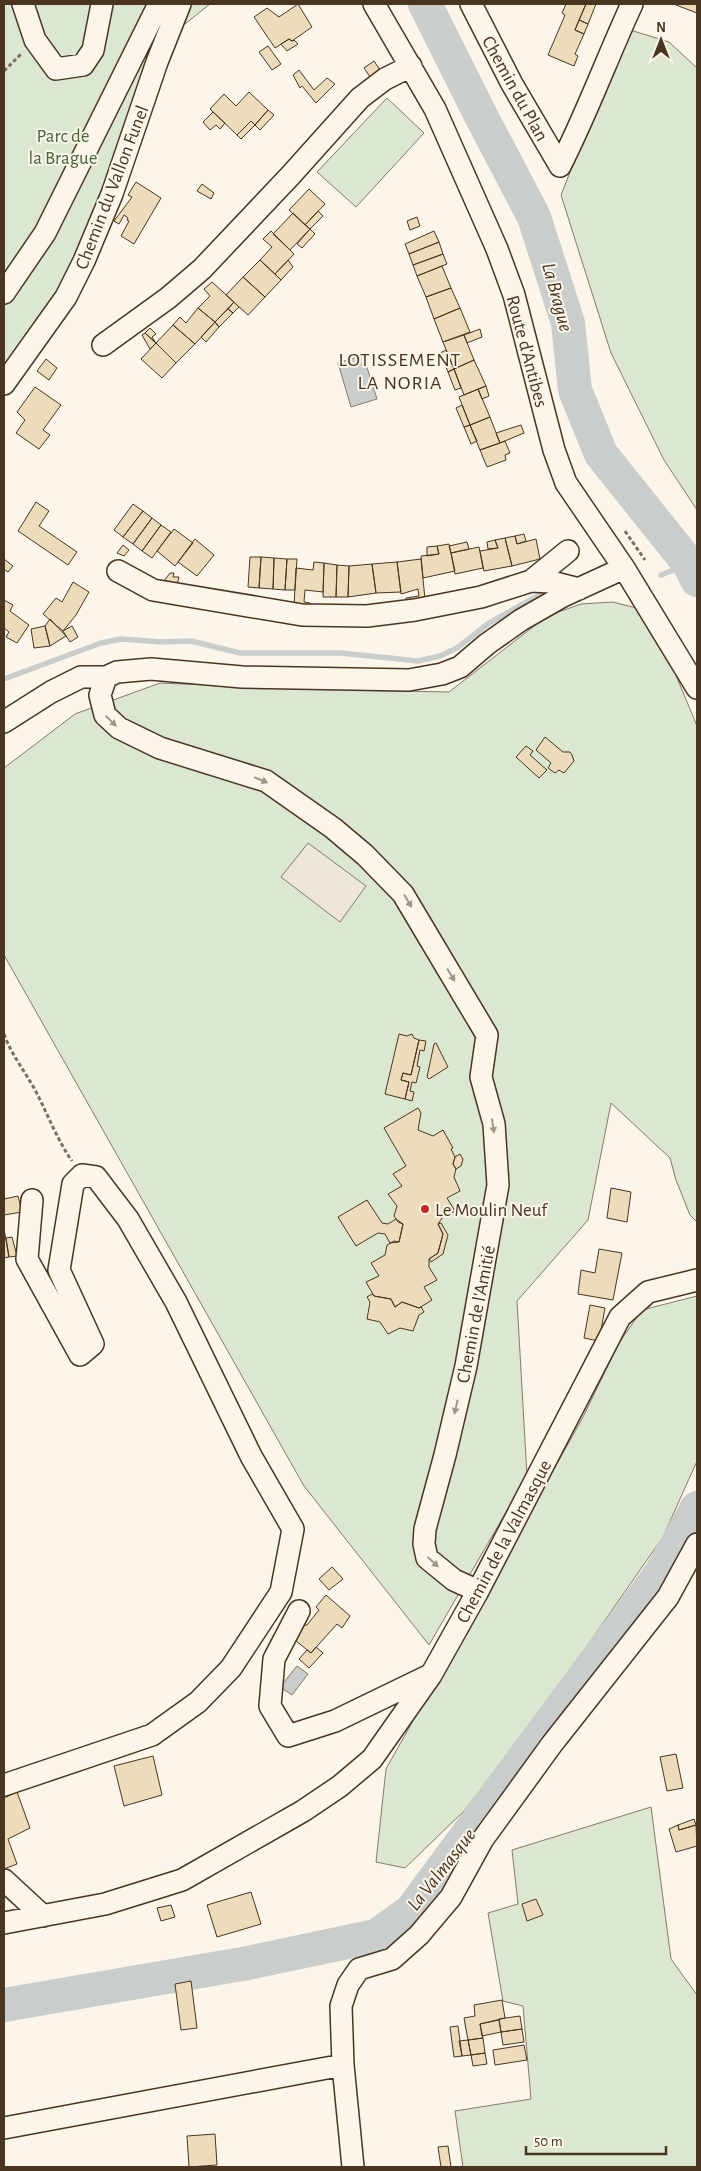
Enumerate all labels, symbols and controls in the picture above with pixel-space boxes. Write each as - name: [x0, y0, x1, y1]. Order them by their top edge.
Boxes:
- north arrow: [636, 15, 686, 65]
- text: N: [656, 21, 666, 35]
- street label: Chemin du Plan: [478, 33, 551, 144]
- street label: Chemin du Vallon Funel: [72, 103, 152, 272]
- park label: Parc de la Brague: [28, 127, 98, 168]
- water label: La Brague: [538, 261, 576, 334]
- street label: Route d'Antibes: [502, 293, 551, 410]
- district label: LOTISSEMENT LA NORIA: [339, 350, 461, 393]
- one-way arrow: [105, 715, 117, 727]
- one-way arrow: [254, 777, 268, 785]
- one-way arrow: [403, 895, 412, 908]
- one-way arrow: [447, 969, 456, 982]
- one-way arrow: [490, 1119, 498, 1135]
- place label: Le Moulin Neuf: [435, 1201, 548, 1220]
- marker: Le Moulin Neuf: [419, 1203, 431, 1215]
- street label: Chemin de l'Amitié: [454, 1244, 499, 1385]
- one-way arrow: [452, 1399, 460, 1414]
- street label: Chemin de la Valmasque: [453, 1457, 555, 1626]
- one-way arrow: [427, 1556, 439, 1568]
- water label: La Valmasque: [404, 1825, 480, 1914]
- scale bar: [526, 2124, 666, 2156]
- text: 50 m: [534, 2134, 563, 2149]

